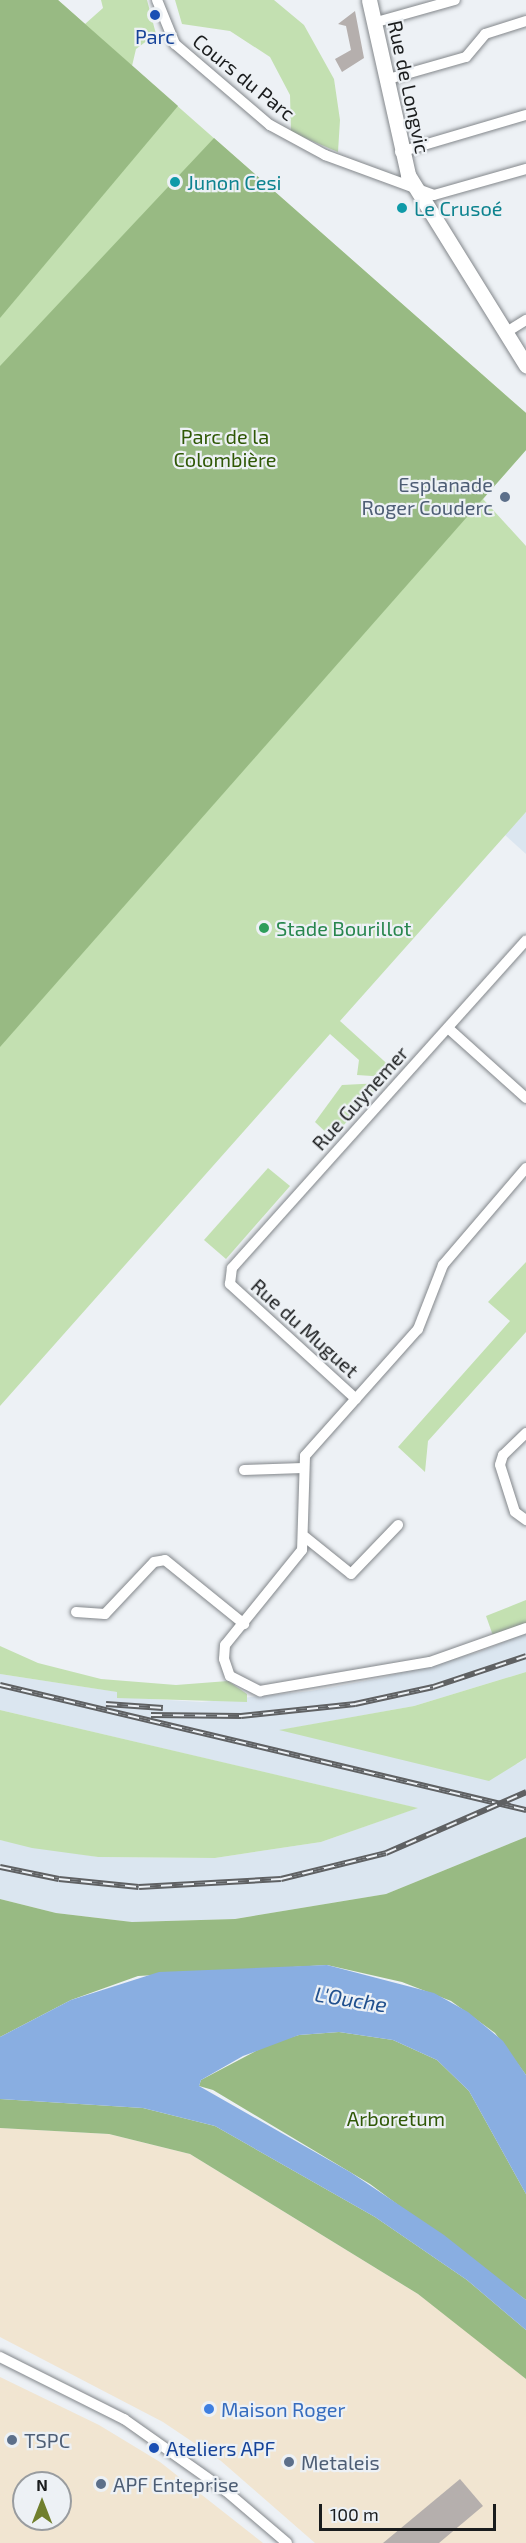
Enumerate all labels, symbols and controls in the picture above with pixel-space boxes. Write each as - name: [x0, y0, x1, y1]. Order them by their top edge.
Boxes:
- marker: Parc: [148, 8, 162, 22]
- street label: Rue de Longvic: [383, 18, 435, 156]
- place label: Parc: [135, 24, 175, 48]
- street label: Cours du Parc: [188, 29, 300, 125]
- place label: Junon Cesi: [187, 170, 282, 194]
- marker: Junon Cesi: [168, 175, 182, 189]
- place label: Le Crusoé: [414, 196, 503, 220]
- marker: Le Crusoé: [395, 201, 409, 215]
- park label: Parc de la Colombière: [173, 425, 277, 472]
- place label: Esplanade Roger Couderc: [361, 473, 493, 520]
- marker: Esplanade Roger Couderc: [498, 490, 512, 504]
- place label: Stade Bourillot: [276, 916, 411, 940]
- marker: Stade Bourillot: [257, 921, 271, 935]
- street label: Rue Guynemer: [307, 1041, 413, 1155]
- street label: Rue du Muguet: [246, 1274, 364, 1382]
- water label: L'Ouche: [313, 1981, 389, 2017]
- park label: Arboretum: [347, 2106, 445, 2130]
- place label: Maison Roger: [221, 2397, 346, 2421]
- marker: Maison Roger: [202, 2402, 216, 2416]
- place label: TSPC: [24, 2428, 70, 2452]
- marker: TSPC: [5, 2433, 19, 2447]
- place label: Ateliers APF: [166, 2436, 276, 2460]
- marker: Ateliers APF: [147, 2441, 161, 2455]
- place label: Metaleis: [301, 2450, 380, 2474]
- marker: Metaleis: [282, 2455, 296, 2469]
- north arrow: [12, 2471, 72, 2531]
- place label: APF Enteprise: [113, 2472, 239, 2496]
- text: N: [36, 2475, 48, 2494]
- marker: APF Enteprise: [94, 2477, 108, 2491]
- scale bar: [322, 2492, 499, 2530]
- text: 100 m: [330, 2503, 379, 2525]

